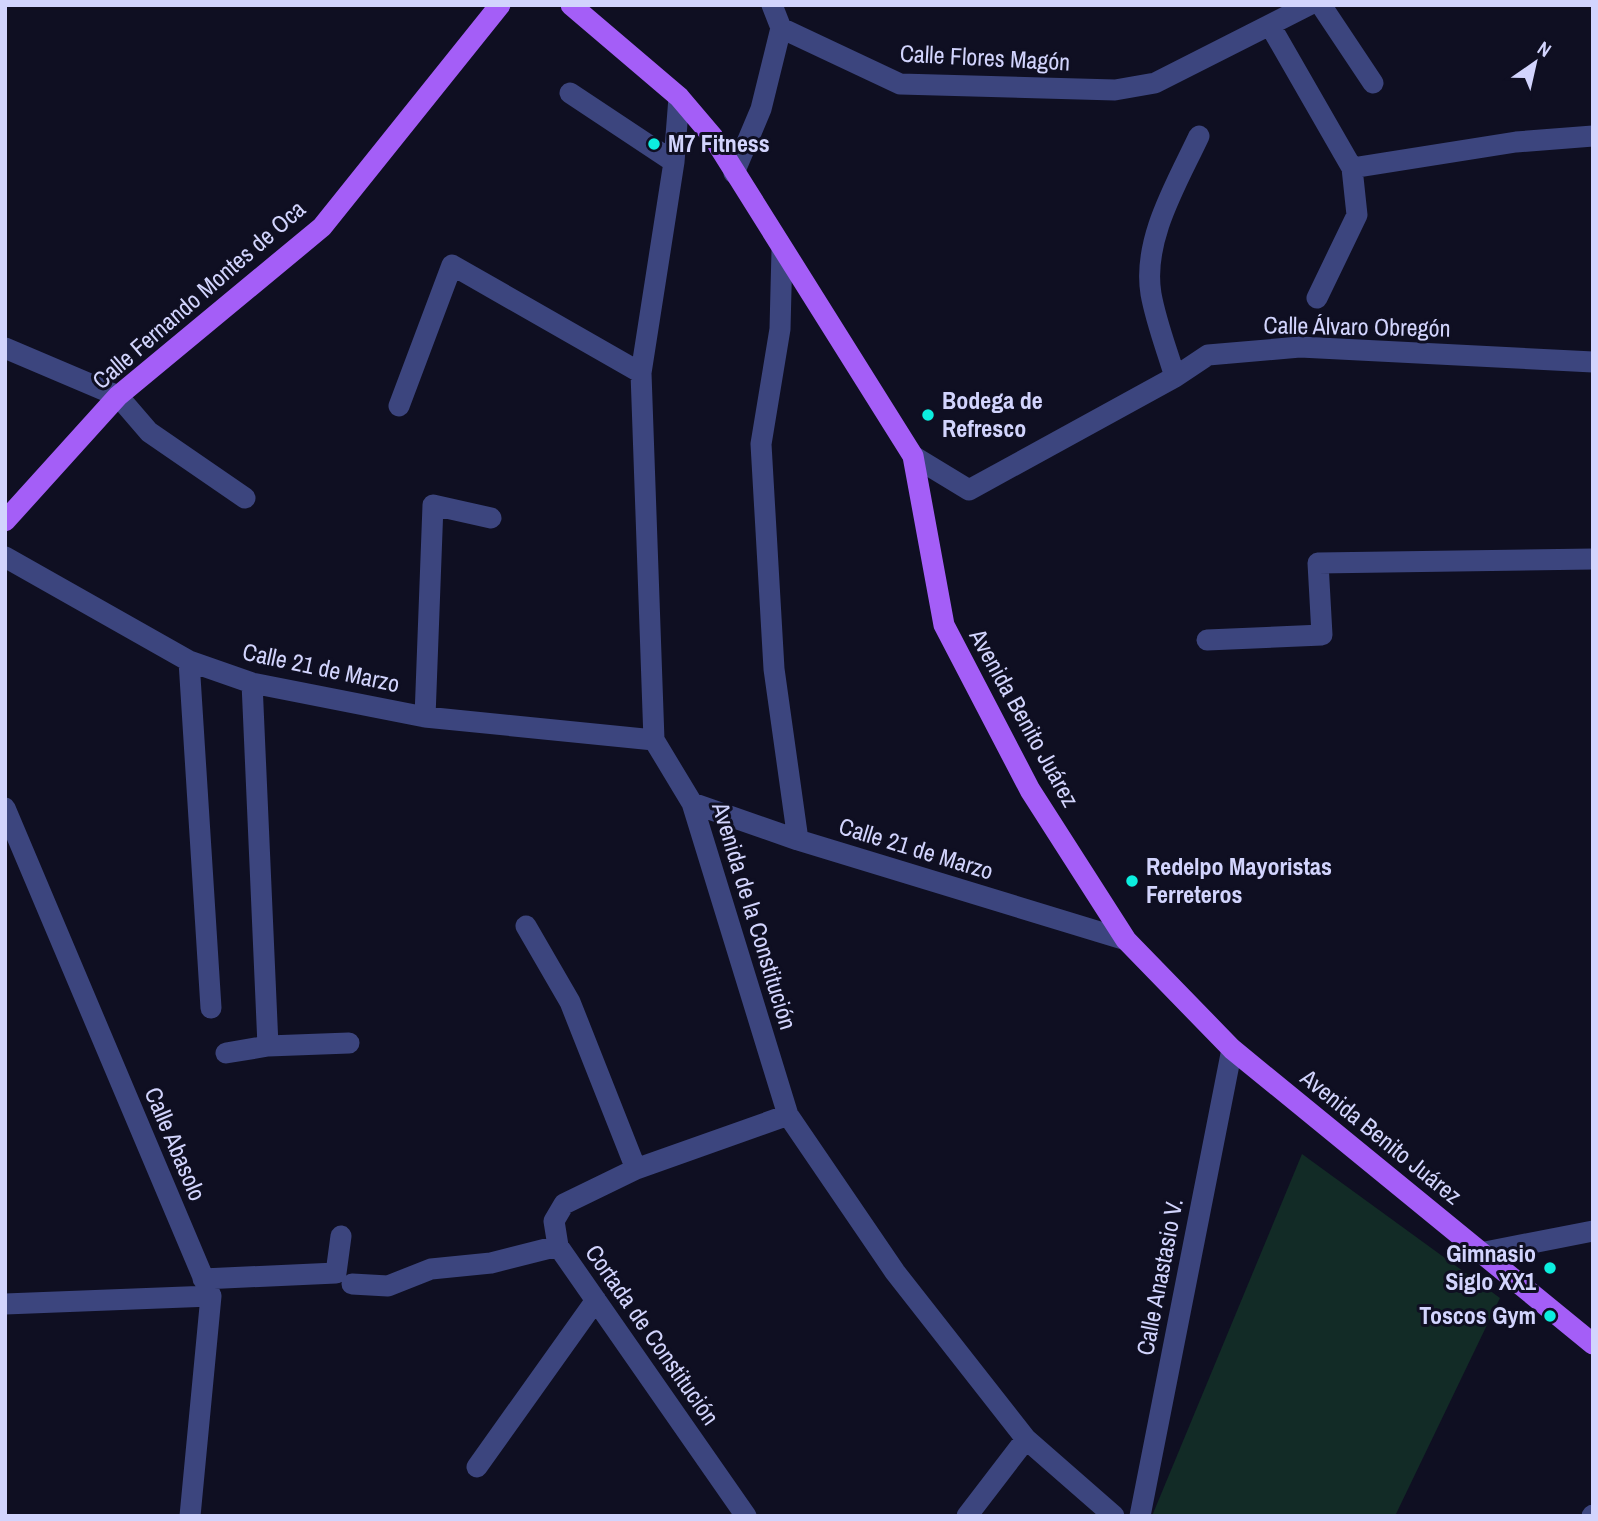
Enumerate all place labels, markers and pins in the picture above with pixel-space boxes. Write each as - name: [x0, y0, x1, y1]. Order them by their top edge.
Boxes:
- place label: M7 Fitness: [668, 127, 770, 159]
- marker: M7 Fitness: [646, 136, 662, 152]
- place label: Bodega de Refresco: [942, 384, 1043, 444]
- marker: Bodega de Refresco: [920, 407, 936, 423]
- place label: Redelpo Mayoristas Ferreteros: [1146, 850, 1332, 910]
- marker: Redelpo Mayoristas Ferreteros: [1124, 873, 1140, 889]
- place label: Gimnasio Siglo XX1: [1445, 1237, 1536, 1297]
- marker: Gimnasio Siglo XX1: [1542, 1260, 1558, 1276]
- place label: Toscos Gym: [1419, 1299, 1536, 1331]
- marker: Toscos Gym: [1542, 1308, 1558, 1324]

